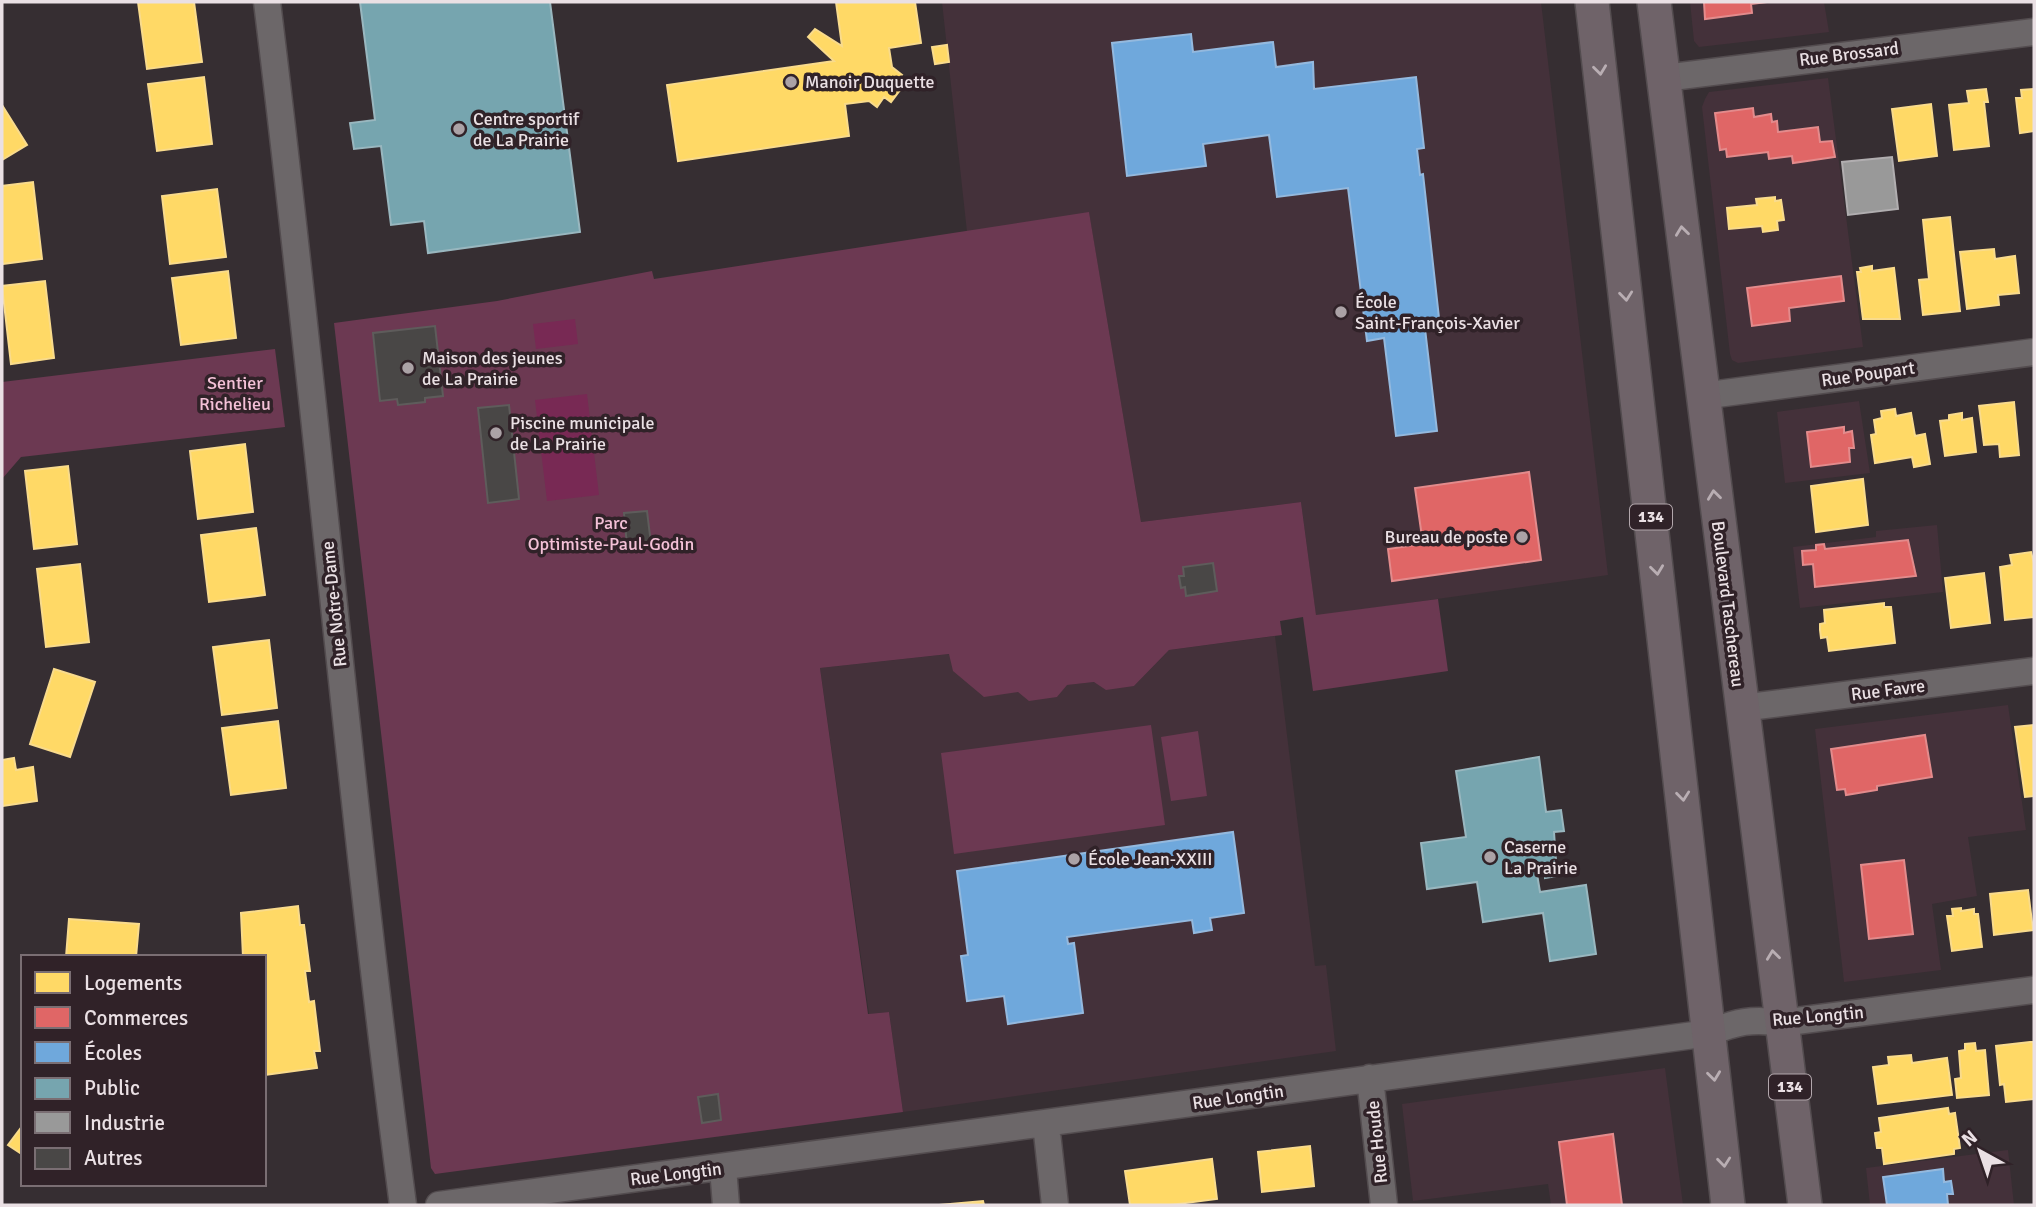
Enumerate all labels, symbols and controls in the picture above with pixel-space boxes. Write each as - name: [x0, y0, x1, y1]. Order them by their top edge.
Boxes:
- street label: Rue Brossard: [1798, 37, 1900, 71]
- one-way arrow: [1592, 64, 1607, 75]
- place label: Manoir Duquette: [805, 71, 935, 93]
- marker: Manoir Duquette: [783, 74, 799, 90]
- place label: Centre sportif de La Prairie: [473, 108, 580, 151]
- marker: Centre sportif de La Prairie: [451, 121, 467, 137]
- one-way arrow: [1674, 225, 1689, 237]
- one-way arrow: [1618, 290, 1633, 301]
- place label: École Saint-François-Xavier: [1355, 291, 1520, 334]
- marker: École Saint-François-Xavier: [1333, 304, 1349, 320]
- place label: Maison des jeunes de La Prairie: [422, 347, 563, 390]
- street label: Rue Poupart: [1820, 357, 1916, 391]
- marker: Maison des jeunes de La Prairie: [400, 360, 416, 376]
- park label: Sentier Richelieu: [199, 372, 271, 415]
- place label: Piscine municipale de La Prairie: [510, 412, 655, 455]
- marker: Piscine municipale de La Prairie: [488, 425, 504, 441]
- one-way arrow: [1707, 489, 1722, 501]
- road number: 134: [1630, 504, 1672, 530]
- park label: Parc Optimiste-Paul-Godin: [528, 512, 694, 555]
- street label: Boulevard Taschereau: [1707, 520, 1749, 688]
- place label: Bureau de poste: [1385, 526, 1508, 548]
- marker: Bureau de poste: [1514, 529, 1530, 545]
- street label: Rue Notre-Dame: [316, 540, 352, 668]
- one-way arrow: [1650, 564, 1665, 576]
- street label: Rue Favre: [1850, 675, 1926, 705]
- one-way arrow: [1675, 791, 1690, 802]
- place label: Caserne La Prairie: [1504, 836, 1578, 879]
- place label: École Jean-XXIII: [1088, 848, 1213, 870]
- marker: Caserne La Prairie: [1482, 849, 1498, 865]
- marker: École Jean-XXIII: [1066, 851, 1082, 867]
- one-way arrow: [1765, 949, 1780, 961]
- legend: [21, 955, 266, 1186]
- text: Logements: [84, 970, 182, 996]
- street label: Rue Longtin: [1771, 1001, 1865, 1031]
- text: Commerces: [84, 1005, 188, 1031]
- text: Écoles: [84, 1040, 142, 1066]
- one-way arrow: [1706, 1071, 1721, 1082]
- road number: 134: [1769, 1074, 1811, 1100]
- text: Public: [84, 1075, 140, 1101]
- street label: Rue Longtin: [1191, 1080, 1285, 1114]
- street label: Rue Houde: [1362, 1100, 1392, 1184]
- text: Industrie: [84, 1110, 165, 1136]
- north arrow: [1945, 1116, 2015, 1186]
- text: N: [1957, 1125, 1982, 1152]
- text: Autres: [84, 1145, 142, 1171]
- one-way arrow: [1716, 1156, 1731, 1168]
- street label: Rue Longtin: [629, 1157, 723, 1191]

